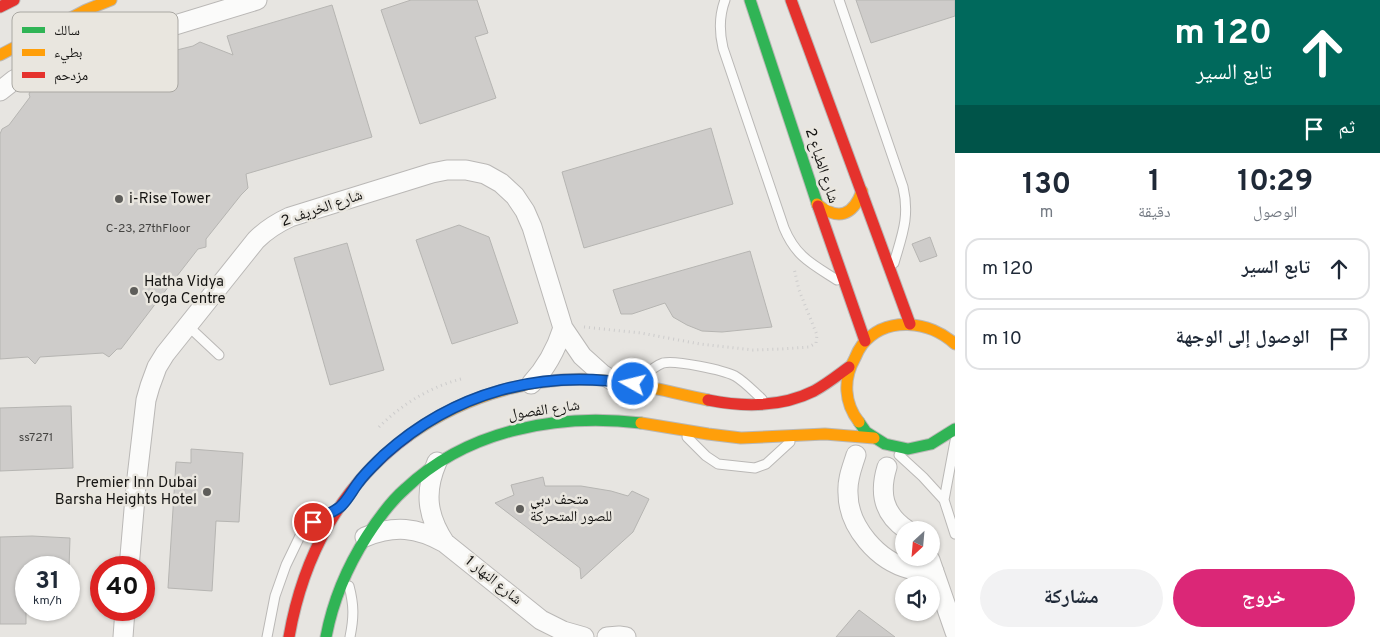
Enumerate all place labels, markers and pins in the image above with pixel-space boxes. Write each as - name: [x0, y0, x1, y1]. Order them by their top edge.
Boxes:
- place label: i-Rise Tower: [129, 190, 211, 209]
- marker: i-Rise Tower: [113, 193, 125, 205]
- place label: Hatha Vidya Yoga Centre: [144, 273, 226, 309]
- marker: Hatha Vidya Yoga Centre: [128, 285, 140, 297]
- place label: Premier Inn Dubai Barsha Heights Hotel: [55, 474, 197, 510]
- marker: Premier Inn Dubai Barsha Heights Hotel: [201, 486, 213, 498]
- place label: متحف دبي للصور المتحركة: [530, 491, 612, 527]
- pin: [292, 501, 334, 543]
- marker: متحف دبي للصور المتحركة: [514, 503, 526, 515]

